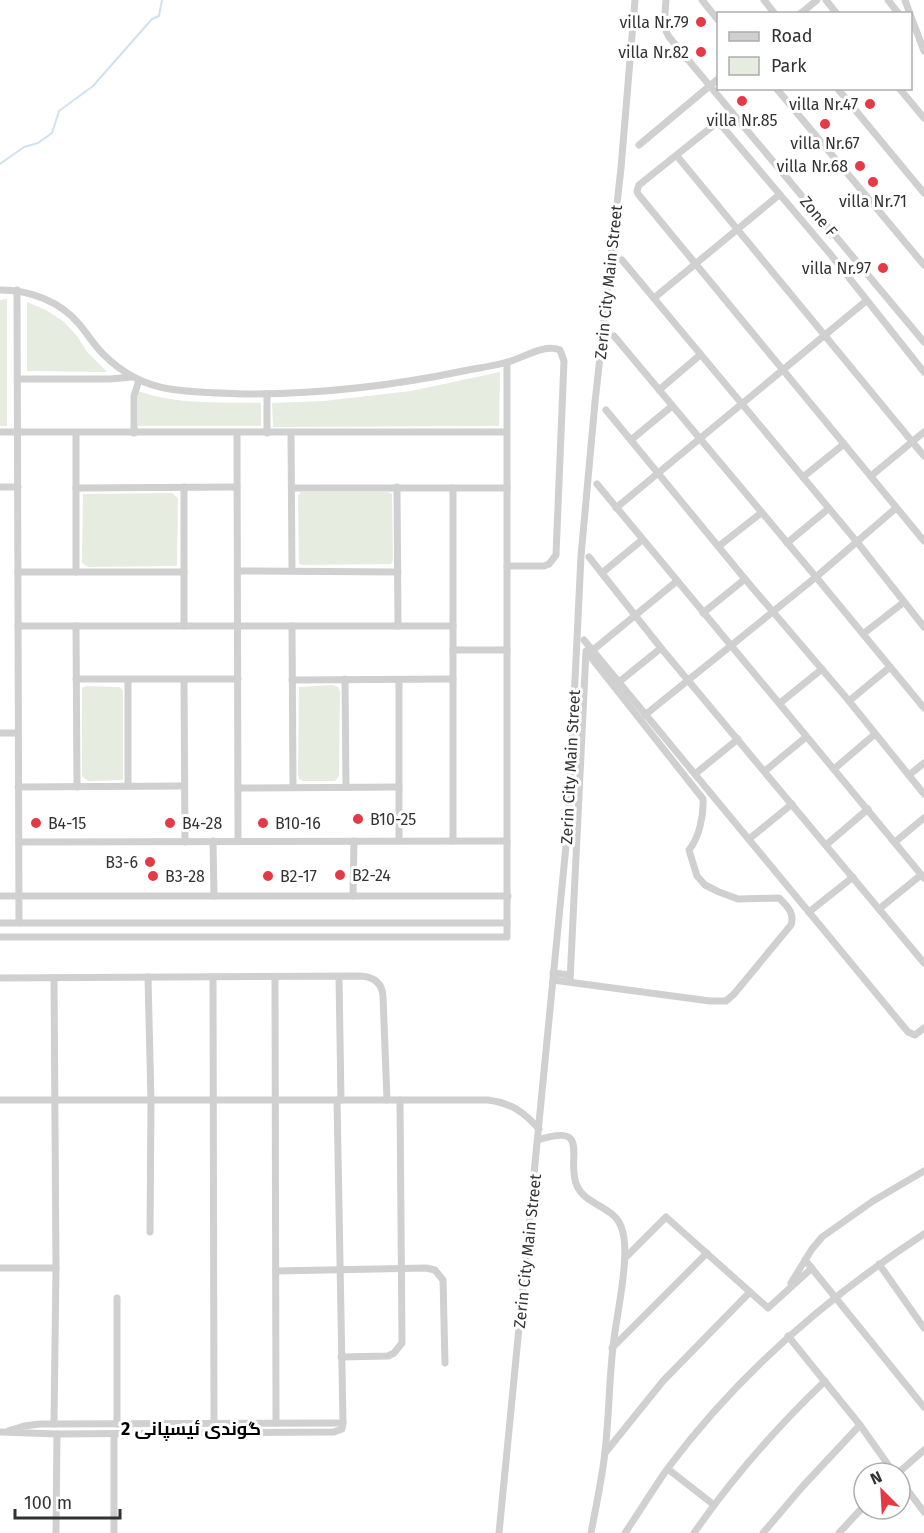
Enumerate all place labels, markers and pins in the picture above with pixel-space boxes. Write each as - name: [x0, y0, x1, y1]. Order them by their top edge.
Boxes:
- place label: villa Nr.79: [619, 13, 689, 32]
- marker: villa Nr.79: [694, 15, 708, 29]
- place label: villa Nr.82: [618, 43, 689, 62]
- marker: villa Nr.82: [694, 45, 708, 59]
- marker: villa Nr.85: [735, 94, 749, 108]
- place label: villa Nr.47: [789, 95, 858, 114]
- marker: villa Nr.47: [863, 97, 877, 111]
- place label: villa Nr.85: [706, 111, 778, 130]
- marker: villa Nr.67: [818, 117, 832, 131]
- place label: villa Nr.67: [790, 134, 860, 153]
- place label: villa Nr.68: [777, 157, 848, 176]
- marker: villa Nr.68: [853, 159, 867, 173]
- marker: villa Nr.71: [866, 175, 880, 189]
- place label: villa Nr.71: [839, 192, 907, 211]
- place label: villa Nr.97: [802, 259, 871, 278]
- marker: villa Nr.97: [876, 261, 890, 275]
- place label: B10-25: [370, 810, 416, 829]
- marker: B10-25: [351, 812, 365, 826]
- place label: B4-15: [48, 814, 86, 833]
- place label: B4-28: [182, 814, 222, 833]
- place label: B10-16: [275, 814, 321, 833]
- marker: B4-15: [29, 816, 43, 830]
- marker: B4-28: [163, 816, 177, 830]
- marker: B10-16: [256, 816, 270, 830]
- place label: B3-6: [105, 853, 138, 872]
- marker: B3-6: [143, 855, 157, 869]
- place label: B2-24: [352, 866, 391, 885]
- place label: B3-28: [165, 867, 205, 886]
- place label: B2-17: [280, 867, 317, 886]
- marker: B2-24: [333, 868, 347, 882]
- marker: B3-28: [146, 869, 160, 883]
- marker: B2-17: [261, 869, 275, 883]

